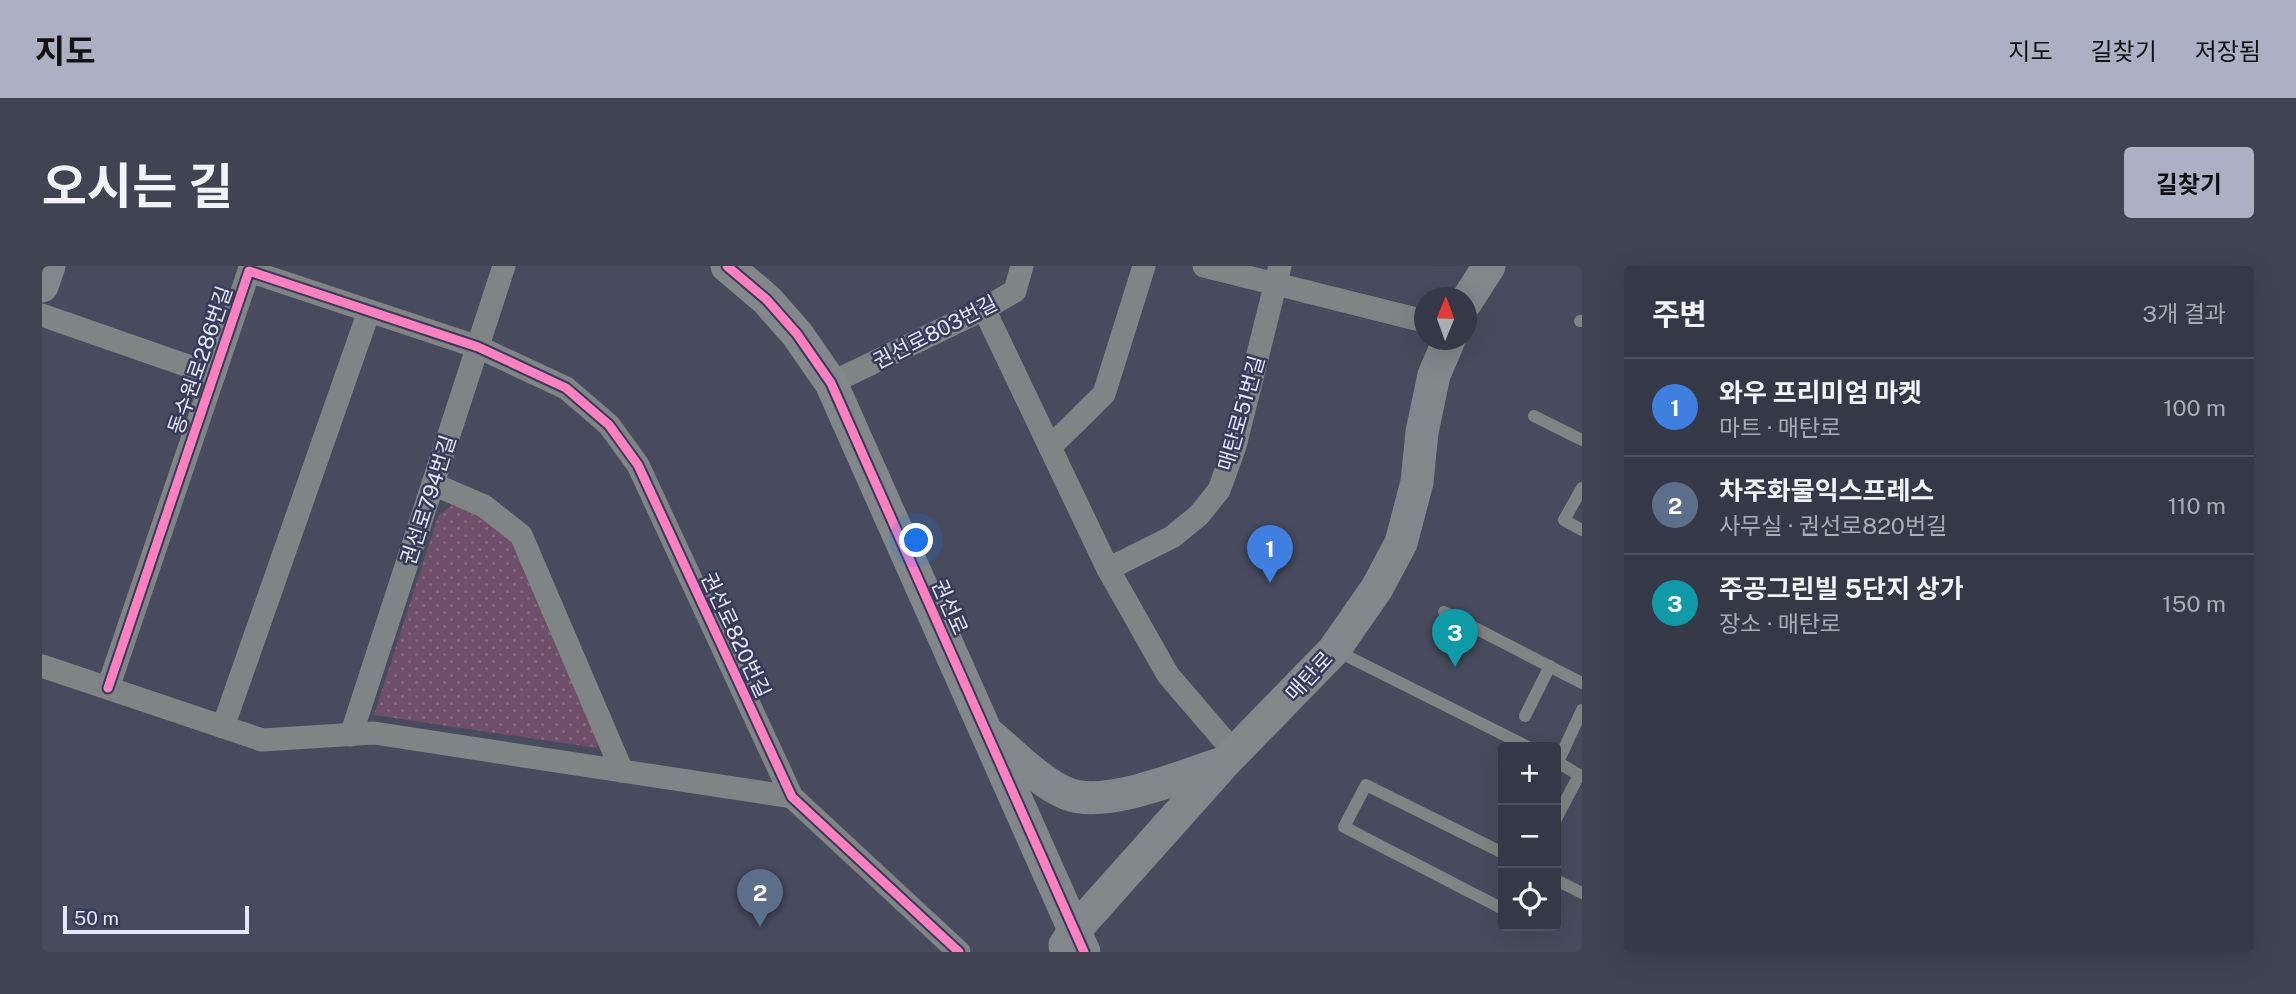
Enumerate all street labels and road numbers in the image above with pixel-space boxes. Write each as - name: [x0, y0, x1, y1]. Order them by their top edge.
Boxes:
- street label: 동수원로286번길: [163, 283, 237, 437]
- street label: 권선로803번길: [869, 290, 1001, 374]
- street label: 매탄로51번길: [1213, 353, 1269, 473]
- street label: 권선로794번길: [395, 432, 461, 568]
- street label: 권선로820번길: [696, 568, 776, 702]
- street label: 권선로: [927, 575, 973, 639]
- street label: 매탄로: [1280, 646, 1338, 706]

